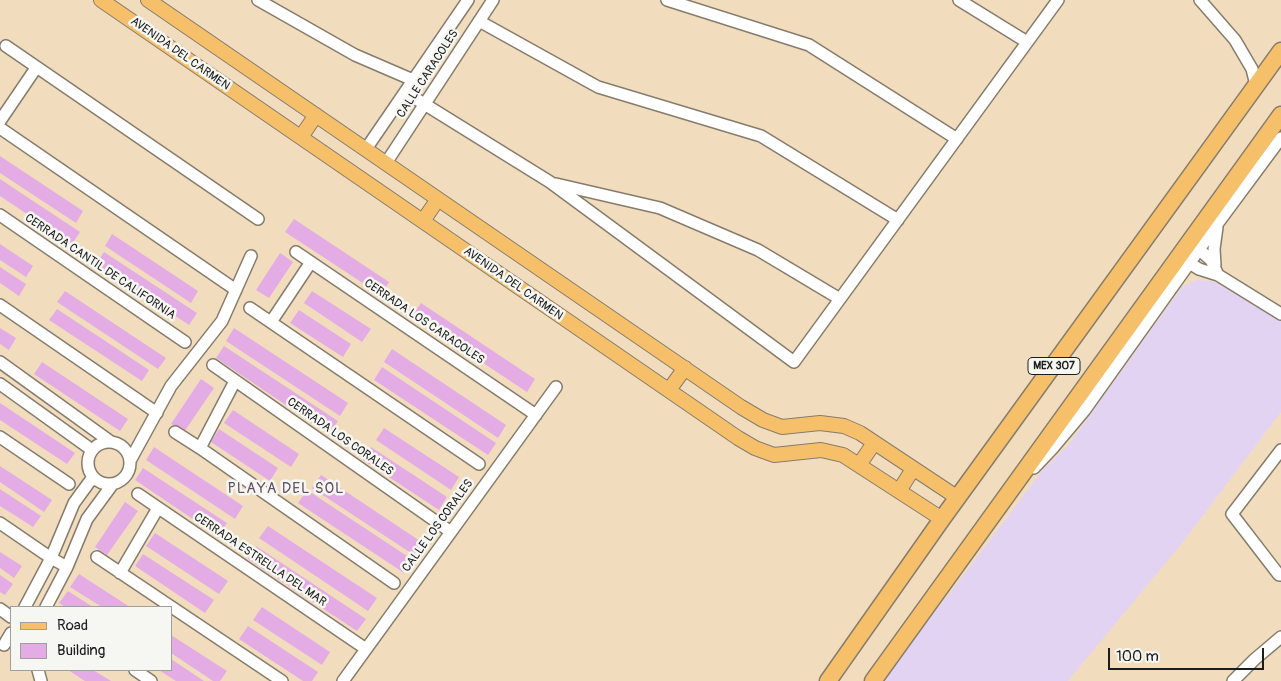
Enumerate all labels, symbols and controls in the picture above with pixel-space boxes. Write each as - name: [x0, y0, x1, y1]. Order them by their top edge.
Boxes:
- street label: AVENIDA DEL CARMEN: [128, 14, 232, 94]
- street label: CALLE CARACOLES: [394, 27, 462, 121]
- street label: CERRADA CANTIL DE CALIFORNIA: [22, 211, 178, 323]
- street label: AVENIDA DEL CARMEN: [461, 244, 565, 324]
- street label: CERRADA LOS CARACOLES: [361, 276, 487, 368]
- road number: MEX 307: [1028, 358, 1080, 374]
- street label: CERRADA LOS CORALES: [284, 395, 396, 479]
- street label: CALLE LOS CORALES: [400, 477, 476, 575]
- district label: PLAYA DEL SOL: [226, 480, 346, 498]
- street label: CERRADA ESTRELLA DEL MAR: [191, 510, 329, 610]
- legend: [10, 606, 172, 671]
- text: Road: [57, 616, 88, 635]
- scale bar: [1111, 638, 1267, 670]
- text: Building: [57, 641, 105, 660]
- text: 100 m: [1116, 647, 1159, 666]

